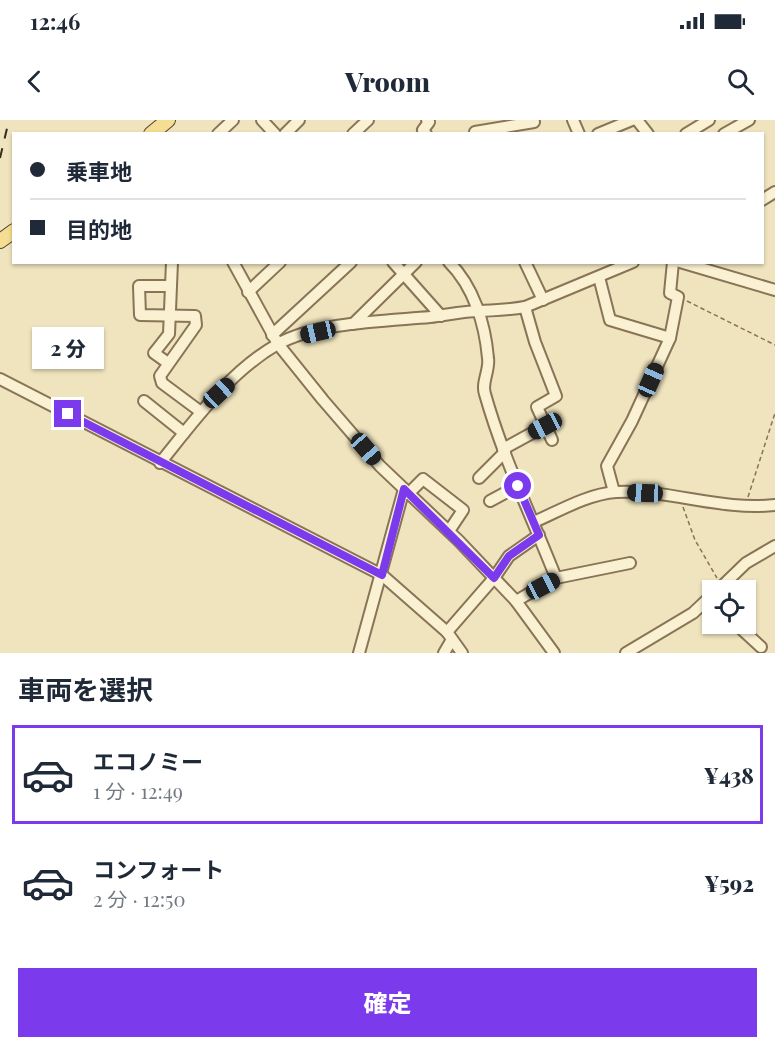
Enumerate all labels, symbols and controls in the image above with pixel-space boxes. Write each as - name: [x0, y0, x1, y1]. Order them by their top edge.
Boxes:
- text: 12:46: [30, 6, 80, 36]
- text: Vroom: [345, 63, 430, 99]
- icon: back: [18, 65, 51, 98]
- icon: search: [724, 65, 757, 98]
- text: 乗車地: [66, 156, 132, 186]
- text: 目的地: [66, 214, 132, 244]
- car: [298, 319, 338, 345]
- callout: 2 分: [32, 327, 104, 369]
- text: 2 分: [50, 334, 86, 361]
- car: [635, 360, 667, 400]
- car: [200, 374, 238, 412]
- route end: [54, 400, 81, 427]
- car: [525, 410, 565, 442]
- car: [347, 430, 385, 468]
- route start: [504, 472, 531, 499]
- car: [627, 483, 663, 503]
- car: [523, 570, 563, 602]
- map controls: [702, 580, 756, 634]
- button: locate: [702, 580, 756, 634]
- text: 車両を選択: [18, 671, 153, 707]
- text: エコノミー: [93, 746, 203, 776]
- icon: car: [21, 748, 75, 802]
- text: ¥438: [704, 760, 754, 790]
- text: 1 分 · 12:49: [93, 777, 183, 804]
- text: コンフォート: [93, 854, 224, 884]
- icon: car: [21, 856, 75, 910]
- text: ¥592: [704, 868, 754, 898]
- text: 2 分 · 12:50: [93, 885, 185, 912]
- button: 確定: [18, 968, 757, 1037]

